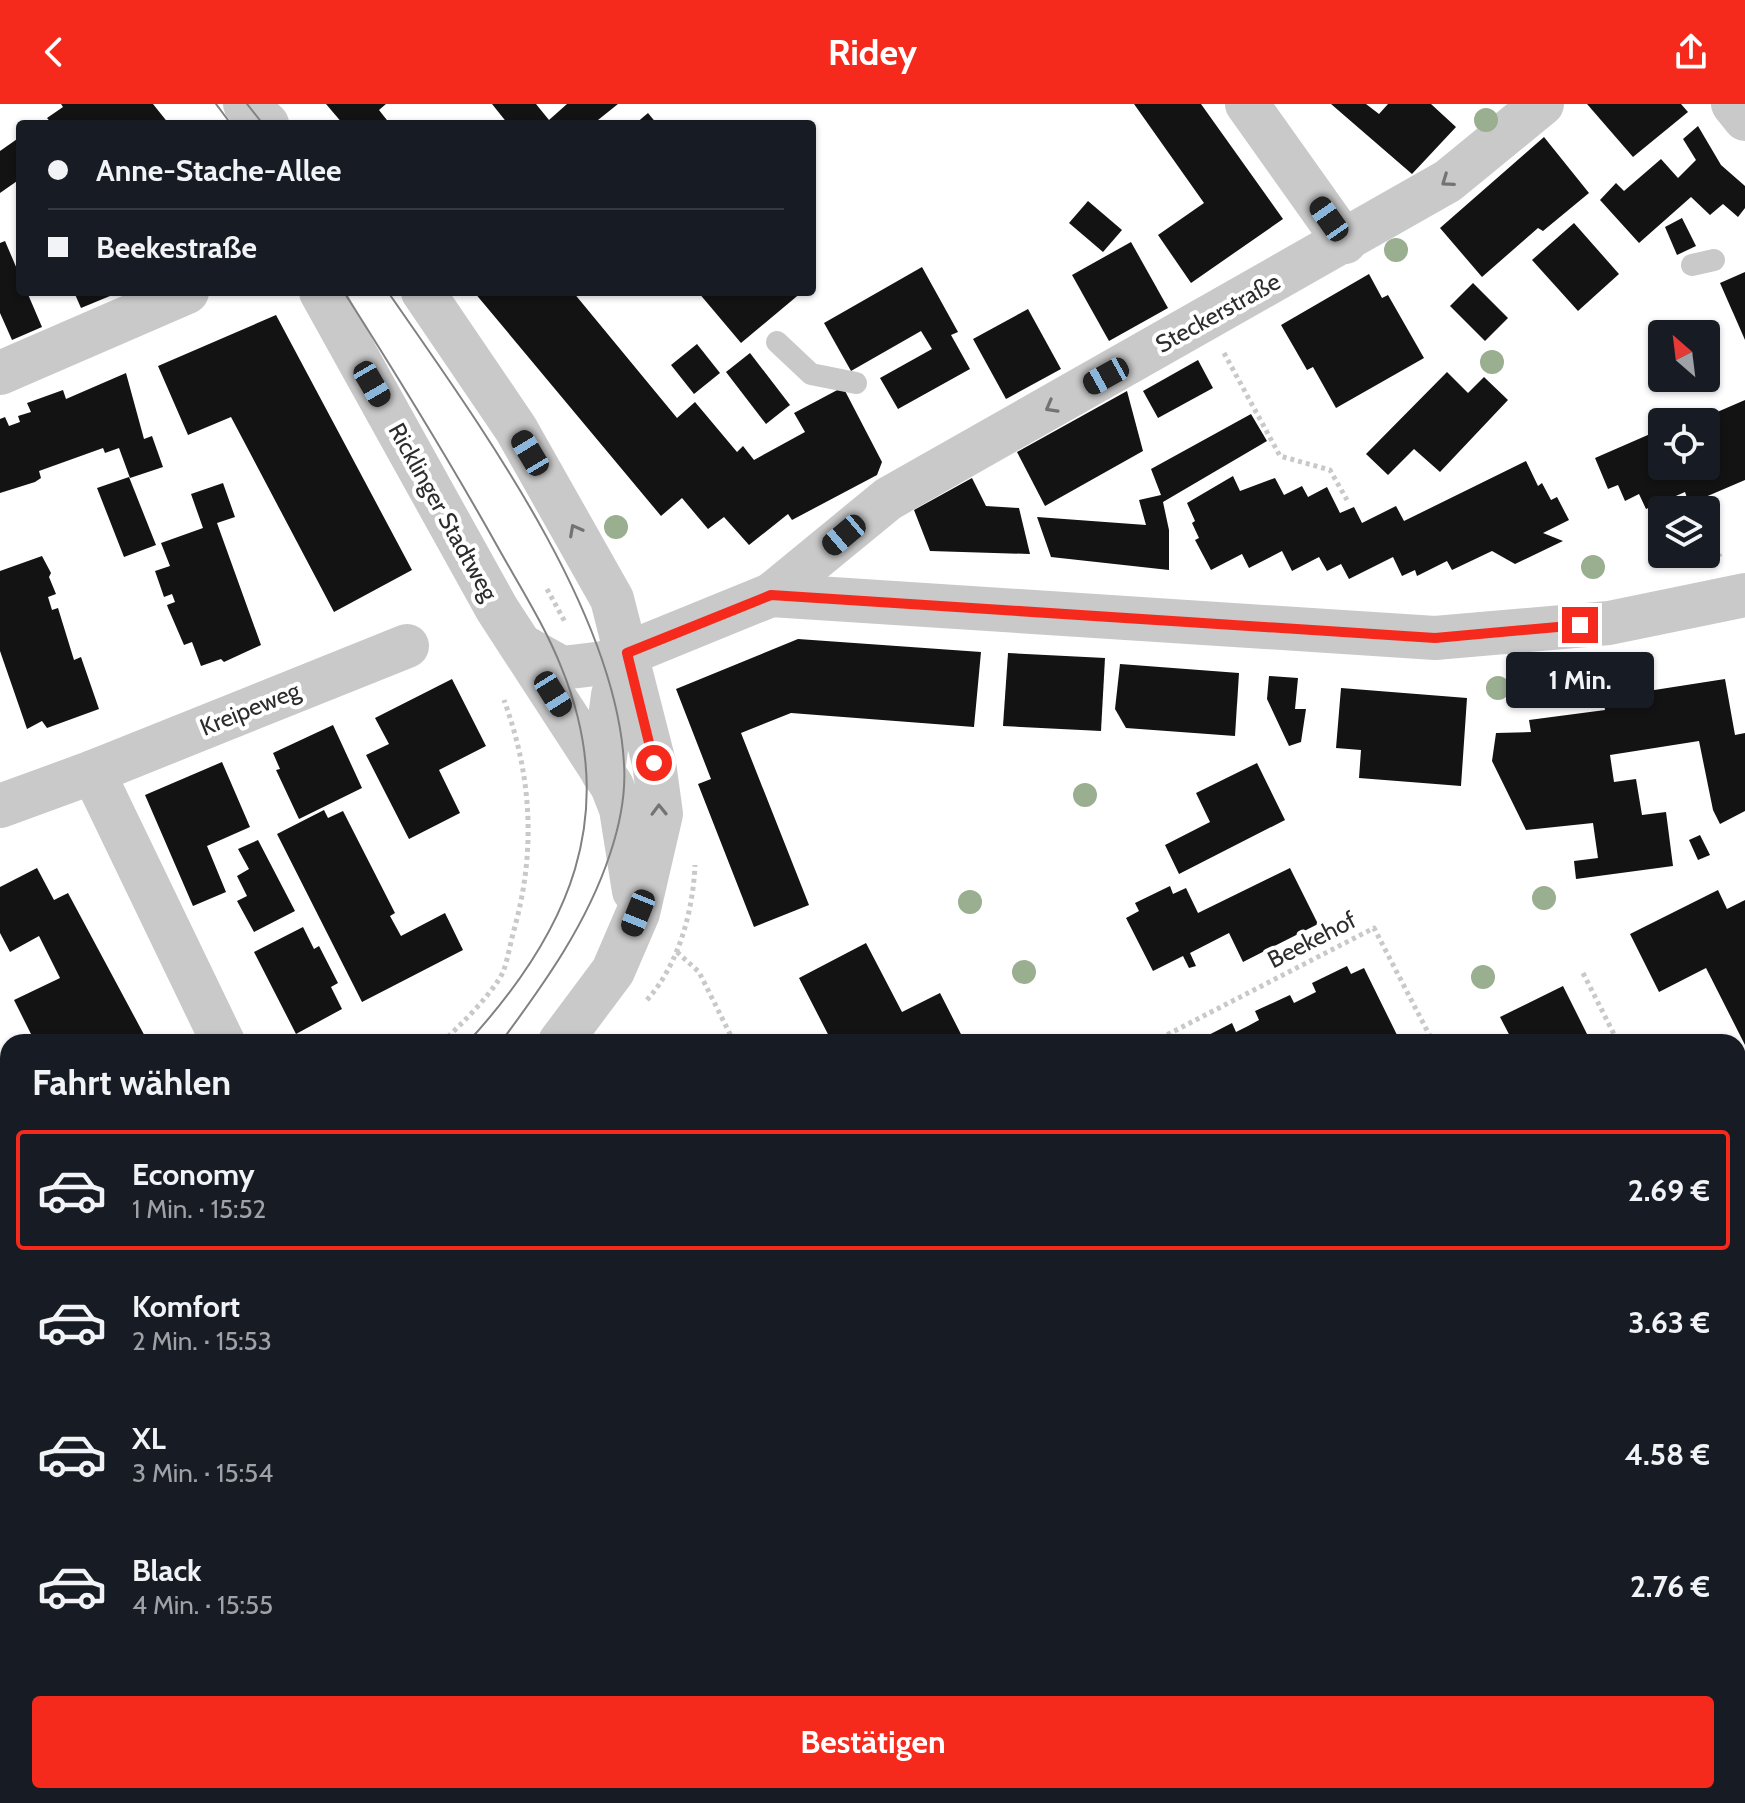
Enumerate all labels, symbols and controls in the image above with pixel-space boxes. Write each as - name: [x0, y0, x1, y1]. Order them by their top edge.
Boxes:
- icon: back: [32, 30, 76, 74]
- text: Ridey: [828, 30, 917, 74]
- icon: share: [1669, 30, 1713, 74]
- text: Anne-Stache-Allee: [96, 152, 341, 189]
- one-way arrow: [1442, 171, 1456, 186]
- car: [1305, 192, 1353, 246]
- text: Beekestraße: [96, 229, 257, 266]
- street label: Steckerstraße: [1150, 266, 1285, 359]
- north arrow: [1648, 320, 1720, 392]
- map controls: [1648, 320, 1720, 568]
- car: [1079, 354, 1133, 398]
- car: [350, 357, 394, 411]
- one-way arrow: [1045, 397, 1060, 413]
- button: locate: [1648, 408, 1720, 480]
- street label: Ricklinger Stadtweg: [383, 418, 505, 607]
- car: [507, 426, 553, 480]
- button: layers: [1648, 496, 1720, 568]
- car: [818, 510, 870, 560]
- one-way arrow: [569, 524, 584, 539]
- route end: [1562, 607, 1598, 643]
- callout: 1 Min.: [1506, 653, 1654, 709]
- text: 1 Min.: [1548, 664, 1612, 696]
- car: [530, 667, 576, 721]
- street label: Kreipeweg: [196, 675, 305, 742]
- route start: [636, 745, 672, 781]
- one-way arrow: [650, 803, 667, 815]
- car: [618, 886, 658, 940]
- street label: Beekehof: [1263, 905, 1361, 974]
- text: Fahrt wählen: [32, 1060, 231, 1104]
- icon: car: [36, 1154, 108, 1226]
- text: Economy: [132, 1156, 255, 1193]
- text: 2.69 €: [1628, 1172, 1710, 1209]
- text: 1 Min. · 15:52: [132, 1193, 266, 1225]
- icon: car: [36, 1286, 108, 1358]
- text: Komfort: [132, 1288, 240, 1325]
- text: 3.63 €: [1628, 1304, 1710, 1341]
- text: 2 Min. · 15:53: [132, 1325, 272, 1357]
- icon: car: [36, 1418, 108, 1490]
- text: XL: [132, 1420, 166, 1457]
- text: 4.58 €: [1624, 1436, 1710, 1473]
- text: 3 Min. · 15:54: [132, 1457, 273, 1489]
- icon: car: [36, 1550, 108, 1622]
- text: Black: [132, 1552, 202, 1589]
- text: 2.76 €: [1630, 1568, 1710, 1605]
- text: 4 Min. · 15:55: [132, 1589, 273, 1621]
- button: Bestätigen: [32, 1696, 1714, 1788]

